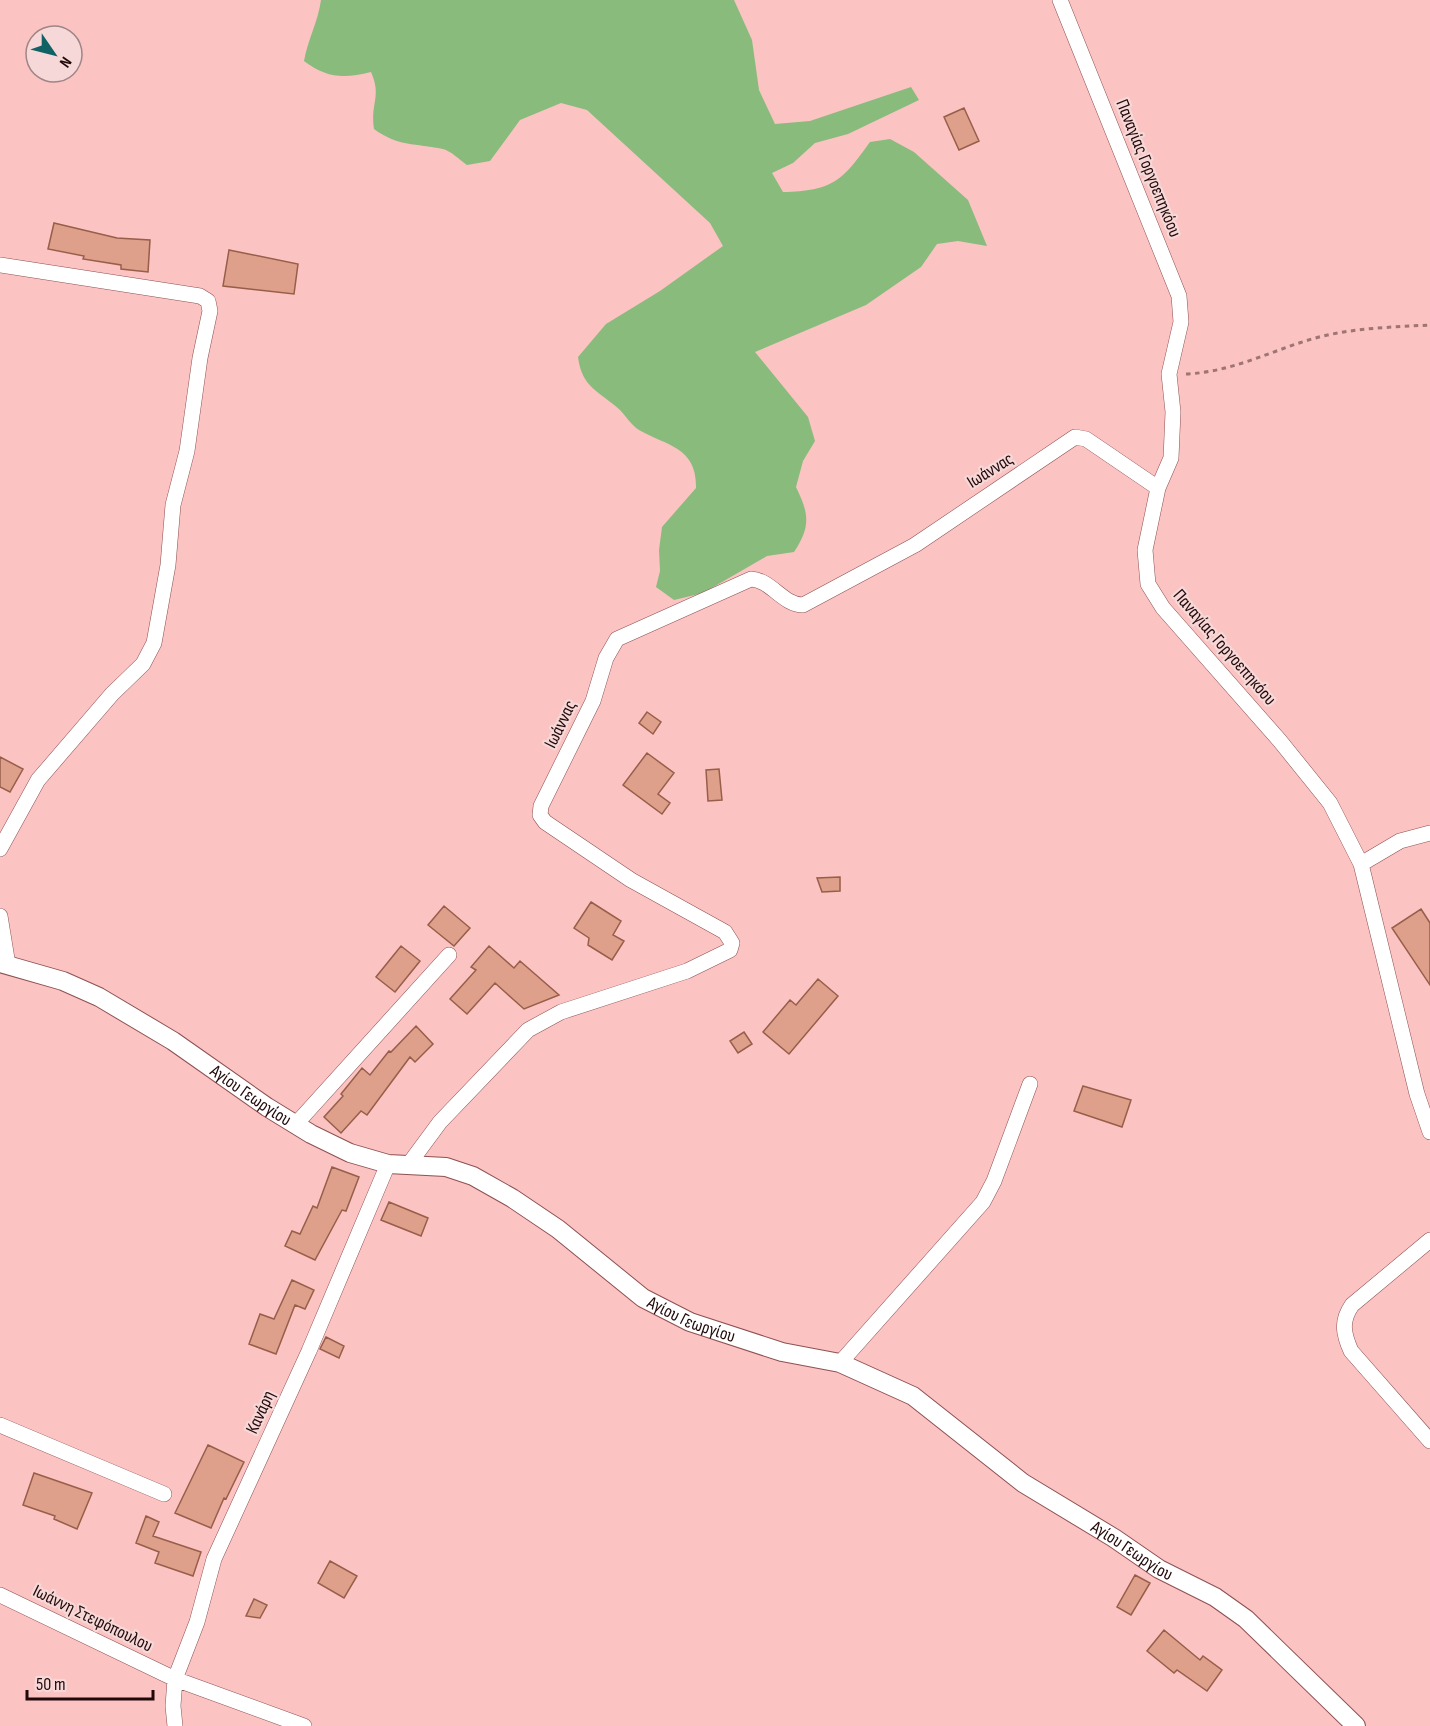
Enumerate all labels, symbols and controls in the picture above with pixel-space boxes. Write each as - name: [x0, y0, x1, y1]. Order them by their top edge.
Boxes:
- north arrow: [24, 24, 84, 84]
- text: N: [55, 53, 75, 71]
- street label: Παναγίας Γοργοεπηκόου: [1111, 96, 1186, 240]
- street label: Ιωάννας: [963, 448, 1017, 493]
- street label: Παναγίας Γοργοεπηκόου: [1169, 585, 1281, 710]
- street label: Ιωάννας: [540, 697, 581, 752]
- street label: Αγίου Γεωργίου: [205, 1060, 295, 1130]
- street label: Αγίου Γεωργίου: [643, 1292, 738, 1347]
- street label: Κανάρη: [241, 1387, 279, 1437]
- street label: Αγίου Γεωργίου: [1086, 1516, 1176, 1585]
- street label: Ιωάννη Στεφόπουλου: [29, 1580, 156, 1657]
- scale bar: [27, 1663, 153, 1701]
- text: 50 m: [36, 1674, 66, 1695]

